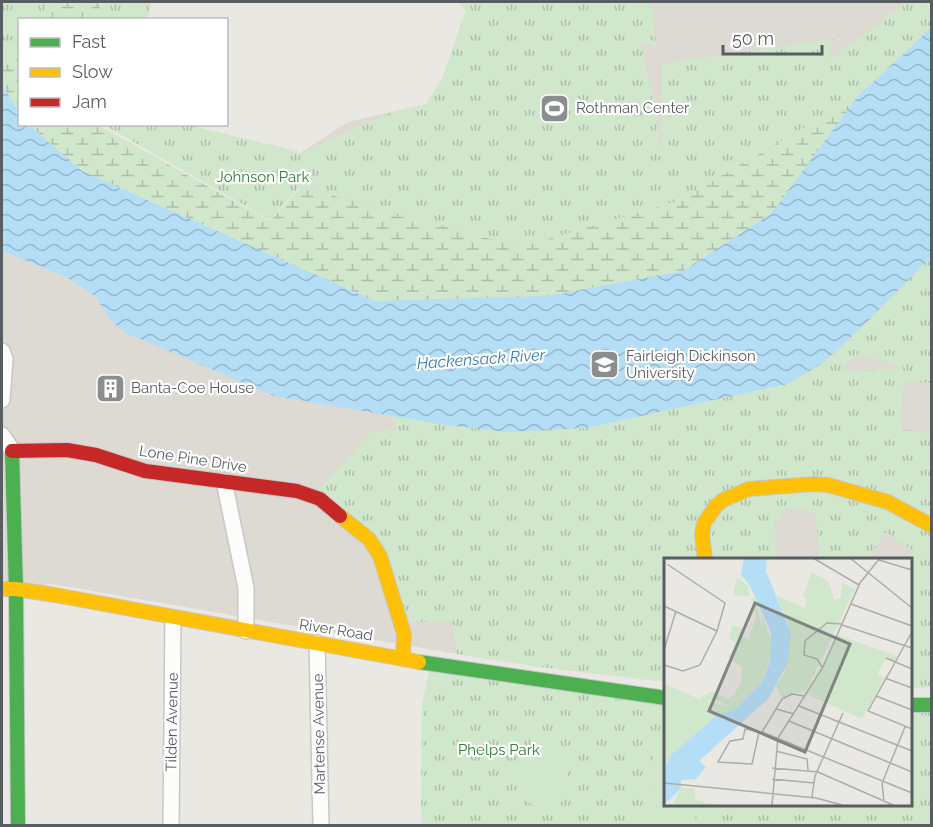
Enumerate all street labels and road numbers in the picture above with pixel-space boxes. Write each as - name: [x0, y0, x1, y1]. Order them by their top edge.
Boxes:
- street label: Lone Pine Drive: [138, 442, 248, 476]
- street label: River Road: [298, 615, 374, 645]
- street label: Tilden Avenue: [162, 672, 182, 772]
- street label: Martense Avenue: [309, 673, 329, 795]

